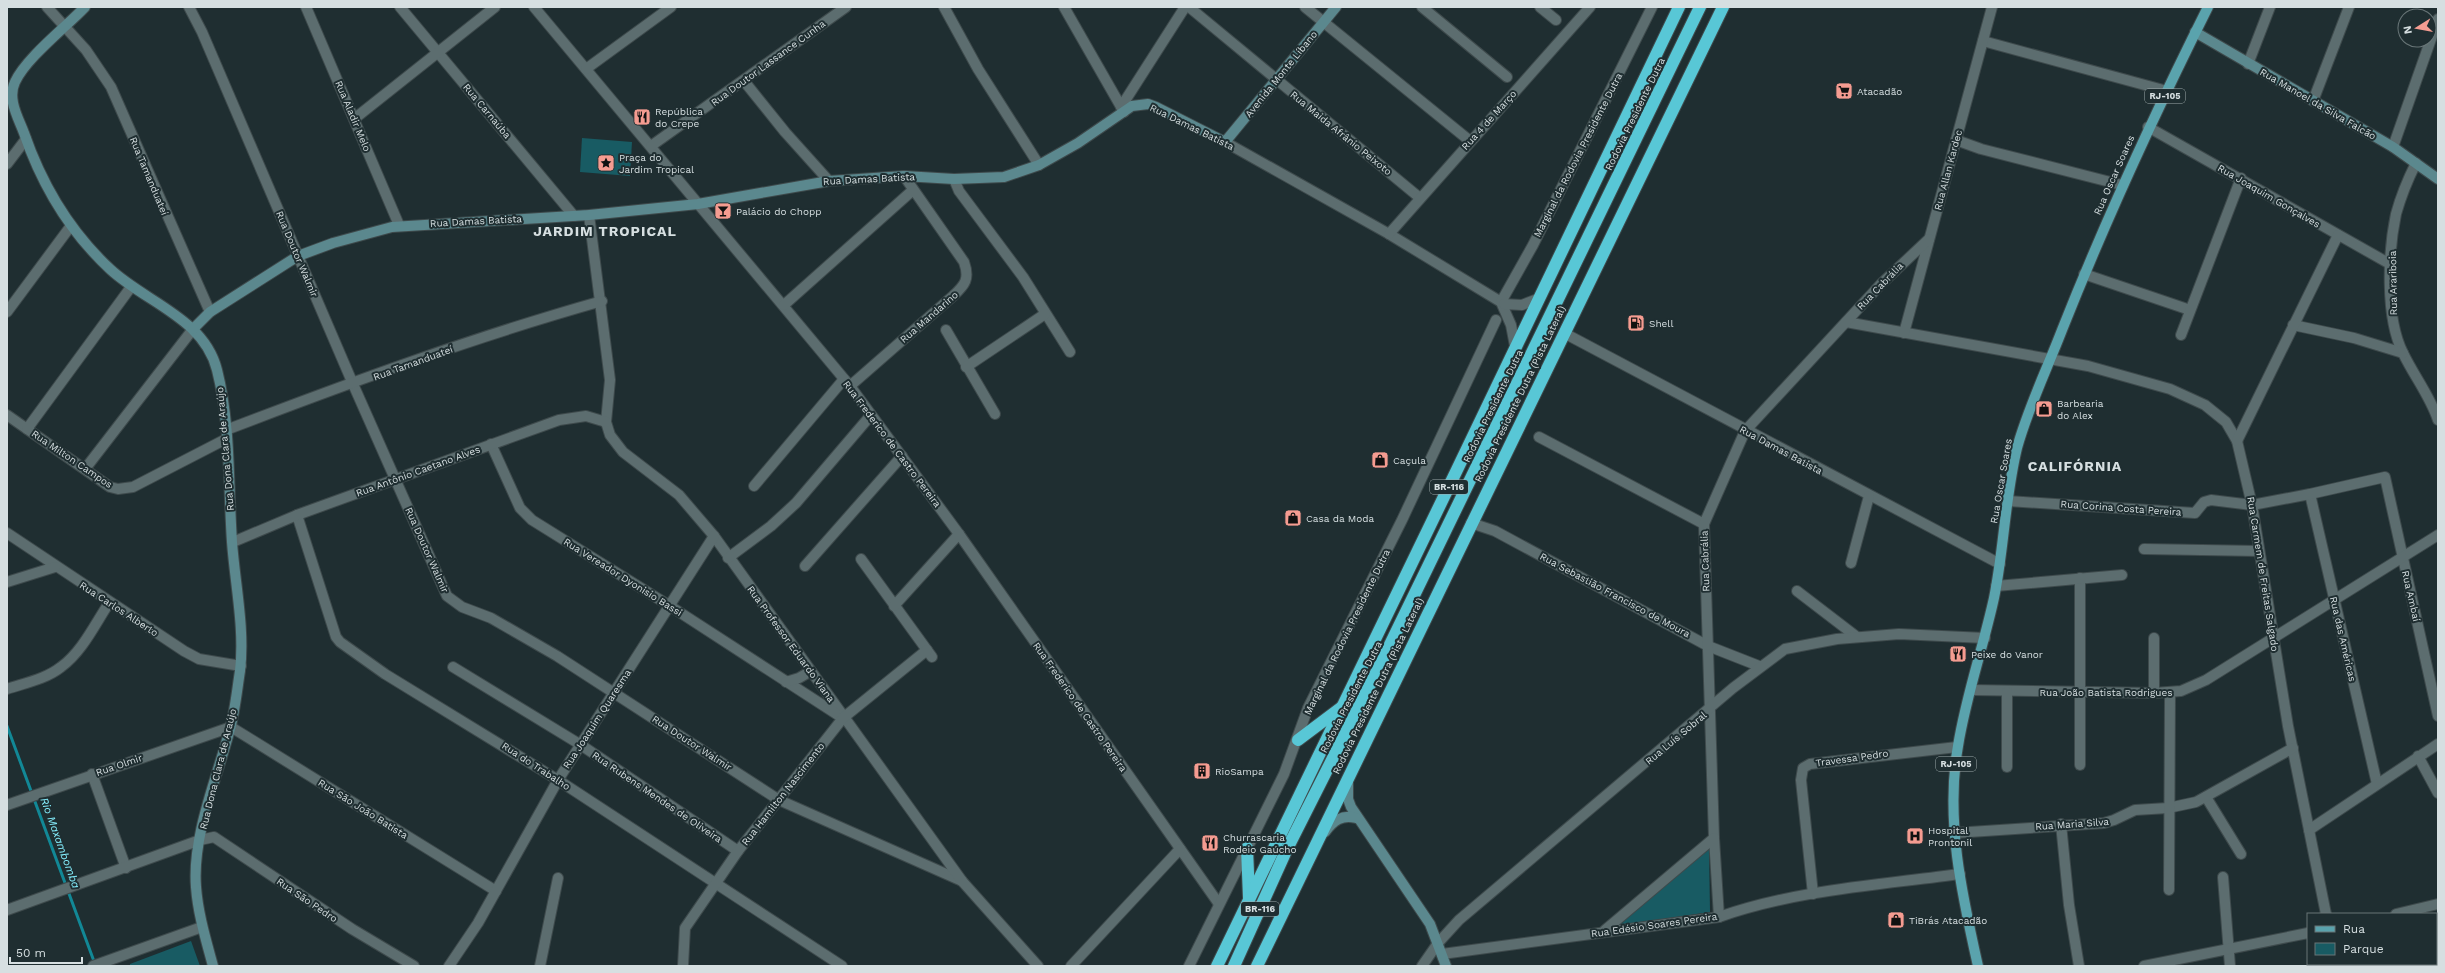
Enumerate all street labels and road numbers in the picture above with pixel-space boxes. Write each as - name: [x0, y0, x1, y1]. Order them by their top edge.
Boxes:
- street label: Rua Doutor Lassance Cunha: [709, 18, 827, 108]
- street label: Avenida Monte Líbano: [1243, 29, 1319, 119]
- street label: Rodovia Presidente Dutra: [1603, 56, 1667, 172]
- street label: Rua Manoel da Silva Falcão: [2258, 66, 2378, 142]
- street label: Marginal da Rodovia Presidente Dutra: [1532, 71, 1625, 239]
- street label: Rua Aladir Melo: [333, 79, 373, 153]
- street label: Rua Carnaúba: [461, 81, 513, 141]
- street label: Rua 4 de Março: [1459, 88, 1519, 152]
- street label: Rua Maida Afrânio Peixoto: [1288, 89, 1394, 177]
- road number: RJ-105: [2145, 89, 2185, 103]
- street label: Rua Damas Batista: [1148, 102, 1236, 152]
- street label: Rua Allan Kardec: [1932, 128, 1964, 211]
- street label: Rua Oscar Soares: [2092, 134, 2136, 216]
- street label: Rua Tamanduateí: [128, 135, 171, 217]
- street label: Rua Joaquim Gonçalves: [2216, 162, 2322, 230]
- street label: Rua Damas Batista: [823, 171, 916, 187]
- street label: Rua Doutor Walmir: [274, 209, 320, 299]
- street label: Rua Damas Batista: [430, 213, 523, 229]
- street label: Rua Arariboia: [2387, 250, 2399, 315]
- street label: Rua Cabrália: [1855, 260, 1905, 312]
- street label: Rua Mandarino: [898, 289, 960, 345]
- street label: Rodovia Presidente Dutra (Pista Lateral): [1472, 303, 1568, 485]
- street label: Rua Tamanduateí: [372, 343, 455, 383]
- street label: Rodovia Presidente Dutra: [1460, 348, 1526, 464]
- street label: Rua Frederico de Castro Pereira: [841, 379, 943, 510]
- street label: Rua Dona Clara de Araújo: [214, 387, 236, 511]
- street label: Rua Damas Batista: [1738, 423, 1825, 477]
- street label: Rua Milton Campos: [30, 428, 114, 490]
- street label: Rua Oscar Soares: [1988, 438, 2014, 524]
- street label: Rua Antônio Caetano Alves: [354, 443, 482, 499]
- road number: BR-116: [1430, 480, 1468, 494]
- street label: Rua Carmem de Freitas Salgado: [2245, 496, 2281, 652]
- street label: Rua Corina Costa Pereira: [2060, 498, 2182, 518]
- street label: Rua Doutor Walmir: [403, 506, 451, 594]
- street label: Rua Cabrália: [1698, 530, 1712, 592]
- street label: Rua Vereador Dyonisio Bassi: [562, 536, 684, 618]
- street label: Marginal da Rodovia Presidente Dutra: [1301, 547, 1393, 717]
- street label: Rua Sebastião Francisco de Moura: [1538, 551, 1692, 640]
- street label: Rua Ambaí: [2400, 569, 2422, 623]
- street label: Rua Carlos Alberto: [78, 580, 160, 638]
- street label: Rua Professor Eduardo Viana: [745, 584, 837, 705]
- street label: Rua das Américas: [2328, 595, 2358, 683]
- street label: Rodovia Presidente Dutra (Pista Lateral): [1330, 596, 1426, 776]
- street label: Rodovia Presidente Dutra: [1317, 639, 1385, 755]
- street label: Rua Frederico de Castro Pereira: [1031, 640, 1129, 774]
- street label: Rua Joaquim Quaresma: [561, 667, 633, 771]
- street label: Rua João Batista Rodrigues: [2039, 687, 2173, 698]
- street label: Rua Dona Clara de Araújo: [198, 707, 238, 831]
- street label: Rua Luís Sobral: [1643, 709, 1709, 767]
- street label: Rua Doutor Walmir: [650, 713, 734, 773]
- street label: Rua do Trabalho: [500, 740, 572, 792]
- street label: Rua Hamilton Nascimento: [739, 740, 827, 848]
- street label: Travessa Pedro: [1815, 747, 1889, 769]
- street label: Rua Rubens Mendes de Oliveira: [590, 749, 724, 845]
- street label: Rua Olmir: [94, 752, 144, 778]
- road number: RJ-105: [1936, 757, 1976, 771]
- street label: Rua São João Batista: [316, 777, 410, 841]
- street label: Rua Maria Silva: [2035, 816, 2110, 832]
- street label: Rua São Pedro: [275, 876, 339, 924]
- road number: BR-116: [1241, 902, 1279, 916]
- street label: Rua Edésio Soares Pereira: [1590, 911, 1718, 939]

